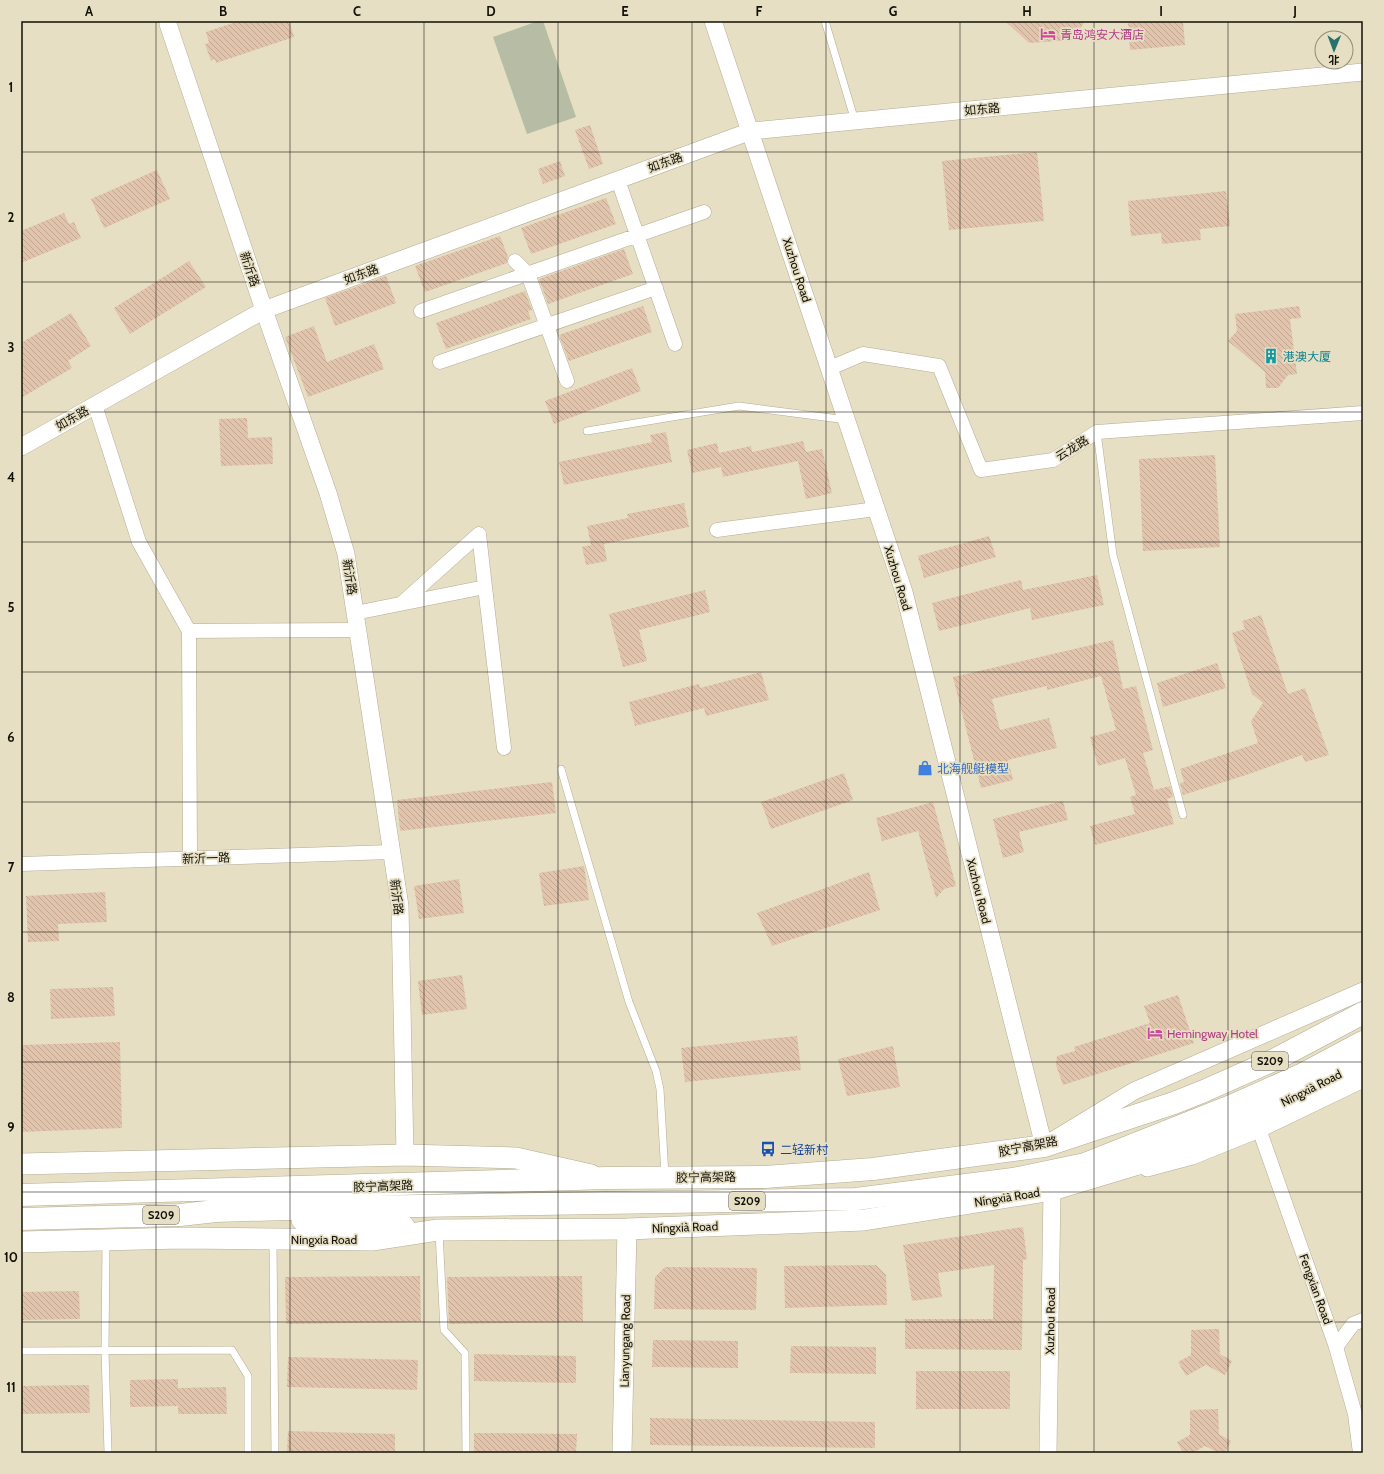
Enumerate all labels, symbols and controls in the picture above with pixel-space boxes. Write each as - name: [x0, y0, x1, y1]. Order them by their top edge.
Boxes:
- text: A: [85, 3, 94, 19]
- text: B: [219, 3, 227, 19]
- text: C: [353, 3, 361, 19]
- text: D: [486, 3, 496, 19]
- text: E: [621, 3, 629, 19]
- text: F: [756, 3, 763, 19]
- text: G: [889, 3, 898, 19]
- text: H: [1022, 3, 1032, 19]
- text: I: [1159, 3, 1163, 19]
- text: J: [1292, 3, 1297, 19]
- hotel icon: 青岛鸿安大酒店: [1039, 25, 1057, 43]
- place label: 青岛鸿安大酒店: [1060, 27, 1144, 42]
- north arrow: [1314, 30, 1354, 70]
- text: 北: [1328, 53, 1339, 67]
- text: 1: [9, 79, 13, 95]
- street label: 如东路: [963, 100, 1001, 118]
- street label: 如东路: [646, 149, 684, 175]
- text: 2: [8, 209, 15, 225]
- street label: Xuzhou Road: [780, 236, 814, 304]
- street label: 新沂路: [237, 250, 263, 288]
- street label: 如东路: [342, 261, 380, 287]
- text: 3: [7, 339, 15, 355]
- building icon: 港澳大厦: [1262, 347, 1280, 365]
- place label: 港澳大厦: [1283, 349, 1331, 364]
- street label: 如东路: [53, 403, 91, 433]
- street label: 云龙路: [1053, 432, 1091, 464]
- text: 4: [7, 469, 15, 485]
- street label: Xuzhou Road: [881, 544, 915, 612]
- street label: 新沂路: [340, 558, 360, 596]
- text: 5: [8, 599, 15, 615]
- text: 6: [7, 729, 15, 745]
- shop icon: 北海舰艇模型: [916, 759, 934, 777]
- place label: 北海舰艇模型: [937, 761, 1009, 776]
- street label: 新沂一路: [182, 850, 230, 866]
- street label: Xuzhou Road: [964, 857, 994, 925]
- text: 7: [8, 859, 15, 875]
- street label: 新沂路: [387, 878, 407, 916]
- text: 8: [7, 989, 15, 1005]
- hotel icon: Hemingway Hotel: [1146, 1024, 1164, 1042]
- place label: Hemingway Hotel: [1167, 1026, 1258, 1041]
- road number: S209: [1252, 1052, 1288, 1070]
- street label: Níngxià Road: [1278, 1066, 1344, 1110]
- text: 9: [7, 1119, 15, 1135]
- street label: 胶宁高架路: [997, 1133, 1059, 1159]
- bus stop icon: 二轻新村: [759, 1140, 777, 1158]
- place label: 二轻新村: [780, 1142, 829, 1157]
- street label: 胶宁高架路: [676, 1169, 736, 1185]
- street label: 胶宁高架路: [353, 1177, 413, 1195]
- street label: Níngxià Road: [973, 1184, 1041, 1210]
- road number: S209: [729, 1192, 765, 1210]
- road number: S209: [143, 1206, 179, 1224]
- street label: Níngxià Road: [652, 1218, 718, 1236]
- street label: Ningxia Road: [291, 1232, 357, 1247]
- text: 10: [4, 1249, 18, 1265]
- street label: Fengxian Road: [1296, 1252, 1336, 1326]
- street label: Xuzhou Road: [1042, 1287, 1058, 1355]
- street label: Lianyungang Road: [617, 1294, 633, 1388]
- text: 11: [6, 1379, 16, 1395]

